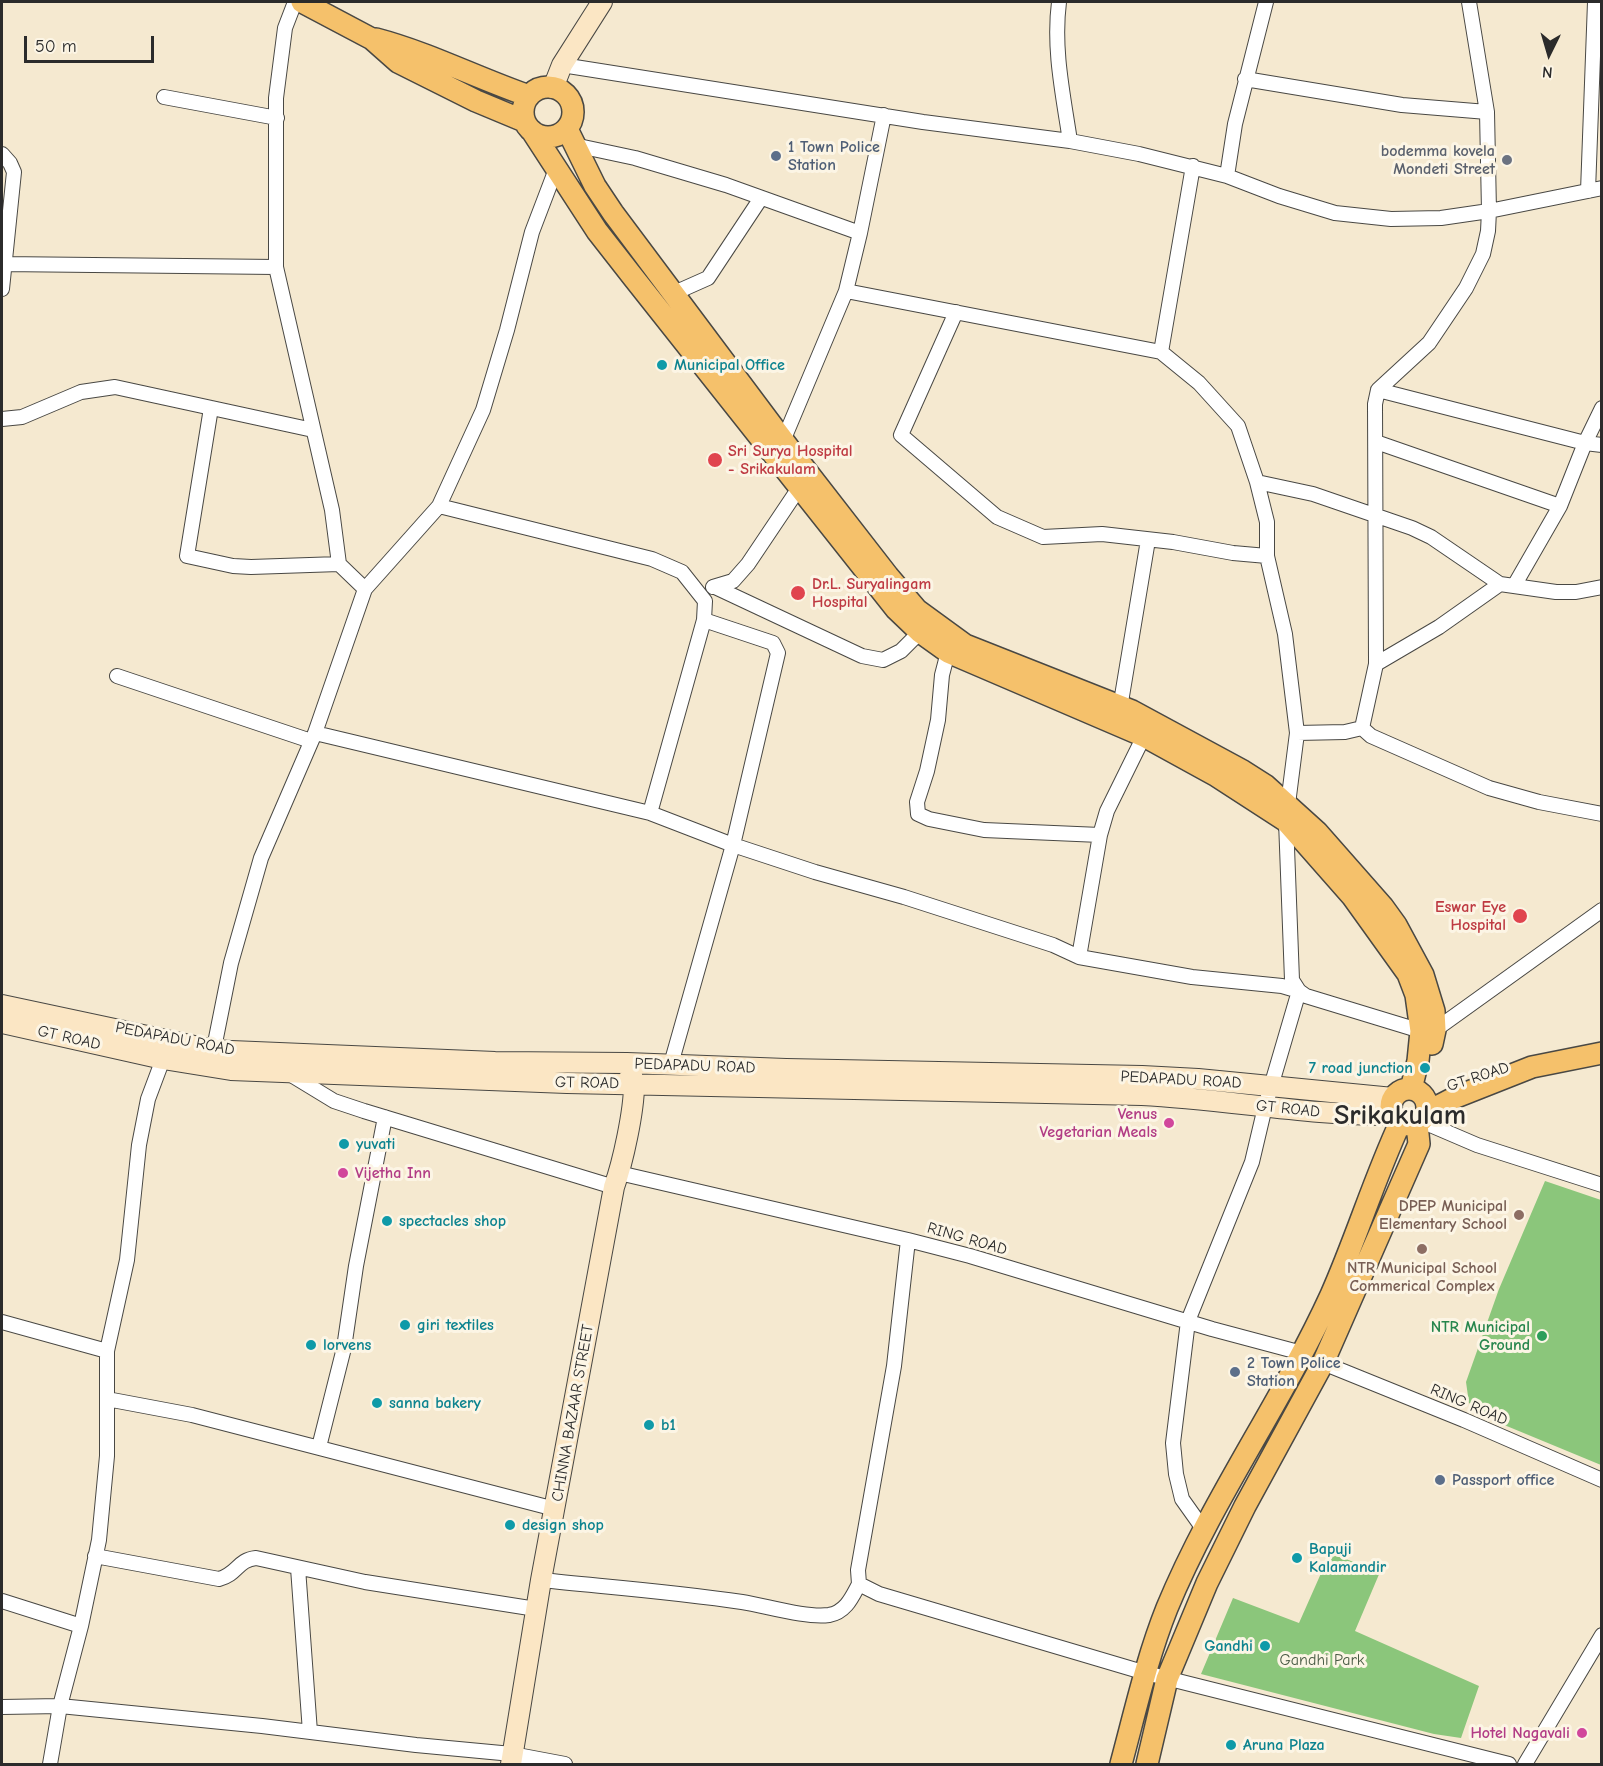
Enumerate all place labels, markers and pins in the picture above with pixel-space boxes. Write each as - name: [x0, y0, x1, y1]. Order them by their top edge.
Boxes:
- place label: 1 Town Police Station: [788, 137, 880, 175]
- place label: bodemma kovela Mondeti Street: [1381, 141, 1495, 179]
- marker: 1 Town Police Station: [769, 149, 783, 163]
- marker: bodemma kovela Mondeti Street: [1500, 153, 1514, 167]
- place label: Municipal Office: [674, 355, 785, 375]
- marker: Municipal Office: [655, 358, 669, 372]
- place label: Sri Surya Hospital - Srikakulam: [728, 441, 853, 479]
- marker: Sri Surya Hospital - Srikakulam: [706, 451, 724, 469]
- place label: Dr.L. Suryalingam Hospital: [812, 574, 931, 612]
- marker: Dr.L. Suryalingam Hospital: [789, 584, 807, 602]
- place label: Eswar Eye Hospital: [1435, 897, 1506, 935]
- marker: Eswar Eye Hospital: [1511, 907, 1529, 925]
- place label: 7 road junction: [1309, 1058, 1413, 1078]
- marker: 7 road junction: [1418, 1061, 1432, 1075]
- place label: Venus Vegetarian Meals: [1040, 1104, 1157, 1142]
- marker: Venus Vegetarian Meals: [1162, 1116, 1176, 1130]
- place label: yuvati: [356, 1134, 395, 1154]
- marker: yuvati: [337, 1137, 351, 1151]
- place label: Vijetha Inn: [355, 1163, 431, 1183]
- marker: Vijetha Inn: [336, 1166, 350, 1180]
- place label: DPEP Municipal Elementary School: [1379, 1196, 1507, 1234]
- marker: DPEP Municipal Elementary School: [1512, 1208, 1526, 1222]
- place label: spectacles shop: [399, 1211, 506, 1231]
- marker: spectacles shop: [380, 1214, 394, 1228]
- marker: NTR Municipal School Commerical Complex: [1415, 1242, 1429, 1256]
- place label: NTR Municipal School Commerical Complex: [1347, 1258, 1497, 1296]
- place label: giri textiles: [417, 1315, 494, 1335]
- place label: NTR Municipal Ground: [1431, 1317, 1530, 1355]
- marker: giri textiles: [398, 1318, 412, 1332]
- marker: NTR Municipal Ground: [1535, 1329, 1549, 1343]
- place label: lorvens: [323, 1335, 371, 1355]
- marker: lorvens: [304, 1338, 318, 1352]
- place label: 2 Town Police Station: [1247, 1353, 1341, 1391]
- marker: 2 Town Police Station: [1228, 1365, 1242, 1379]
- place label: sanna bakery: [389, 1393, 481, 1413]
- marker: sanna bakery: [370, 1396, 384, 1410]
- place label: b1: [661, 1415, 676, 1435]
- marker: b1: [642, 1418, 656, 1432]
- place label: Passport office: [1452, 1470, 1554, 1490]
- marker: Passport office: [1433, 1473, 1447, 1487]
- place label: design shop: [522, 1515, 604, 1535]
- marker: design shop: [503, 1518, 517, 1532]
- place label: Bapuji Kalamandir: [1309, 1539, 1386, 1577]
- marker: Bapuji Kalamandir: [1290, 1551, 1304, 1565]
- place label: Gandhi: [1204, 1636, 1253, 1656]
- marker: Gandhi: [1258, 1639, 1272, 1653]
- place label: Hotel Nagavali: [1470, 1723, 1570, 1743]
- marker: Hotel Nagavali: [1575, 1726, 1589, 1740]
- place label: Aruna Plaza: [1243, 1735, 1325, 1755]
- marker: Aruna Plaza: [1224, 1738, 1238, 1752]

